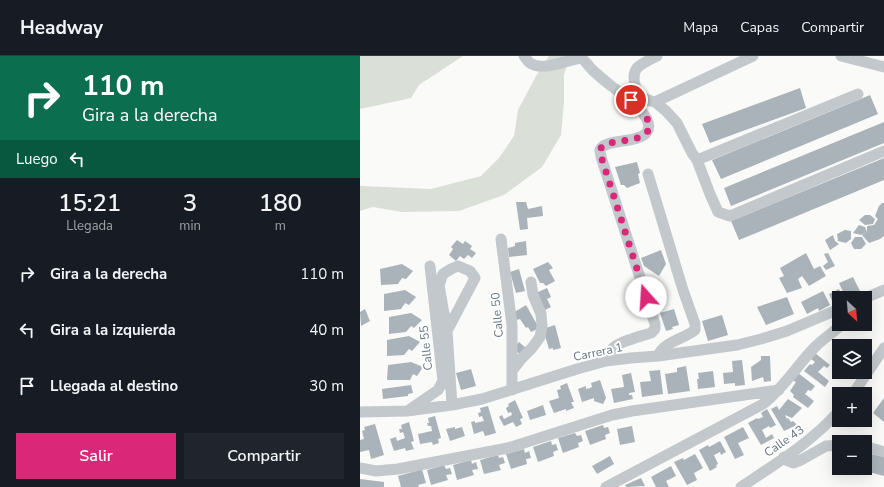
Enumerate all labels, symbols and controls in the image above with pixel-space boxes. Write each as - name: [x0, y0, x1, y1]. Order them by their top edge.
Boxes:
- text: Headway: [20, 15, 103, 41]
- text: Mapa: [683, 18, 718, 37]
- text: Capas: [740, 18, 779, 37]
- text: Compartir: [801, 18, 864, 37]
- text: 110 m: [82, 67, 165, 105]
- icon: right: [16, 72, 68, 124]
- pin: [614, 83, 648, 117]
- icon: arrive: [620, 89, 642, 111]
- text: Gira a la derecha: [82, 103, 218, 127]
- icon: left: [66, 148, 88, 170]
- text: Luego: [16, 149, 58, 169]
- text: 15:21: [58, 187, 121, 219]
- text: 3: [183, 187, 197, 219]
- text: 180: [259, 187, 302, 219]
- text: Llegada: [66, 217, 113, 235]
- text: min: [179, 217, 201, 235]
- text: m: [275, 217, 286, 235]
- icon: right: [16, 263, 38, 285]
- text: Gira a la derecha: [50, 264, 167, 284]
- text: 110 m: [300, 264, 344, 284]
- position arrow: [625, 276, 667, 318]
- north arrow: [832, 291, 872, 331]
- map controls: [832, 291, 872, 475]
- street label: Calle 50: [487, 292, 507, 338]
- icon: left: [16, 319, 38, 341]
- text: Gira a la izquierda: [50, 320, 176, 340]
- text: 40 m: [309, 320, 344, 340]
- street label: Calle 55: [416, 325, 436, 371]
- street label: Carrera 1: [572, 339, 624, 365]
- button: layers: [832, 339, 872, 379]
- icon: arrive: [16, 375, 38, 397]
- text: Llegada al destino: [50, 376, 178, 396]
- text: 30 m: [309, 376, 344, 396]
- button: +: [832, 387, 872, 427]
- street label: Calle 43: [761, 421, 807, 461]
- button: Salir: [16, 433, 176, 479]
- button: Compartir: [184, 433, 344, 479]
- button: −: [832, 435, 872, 475]

